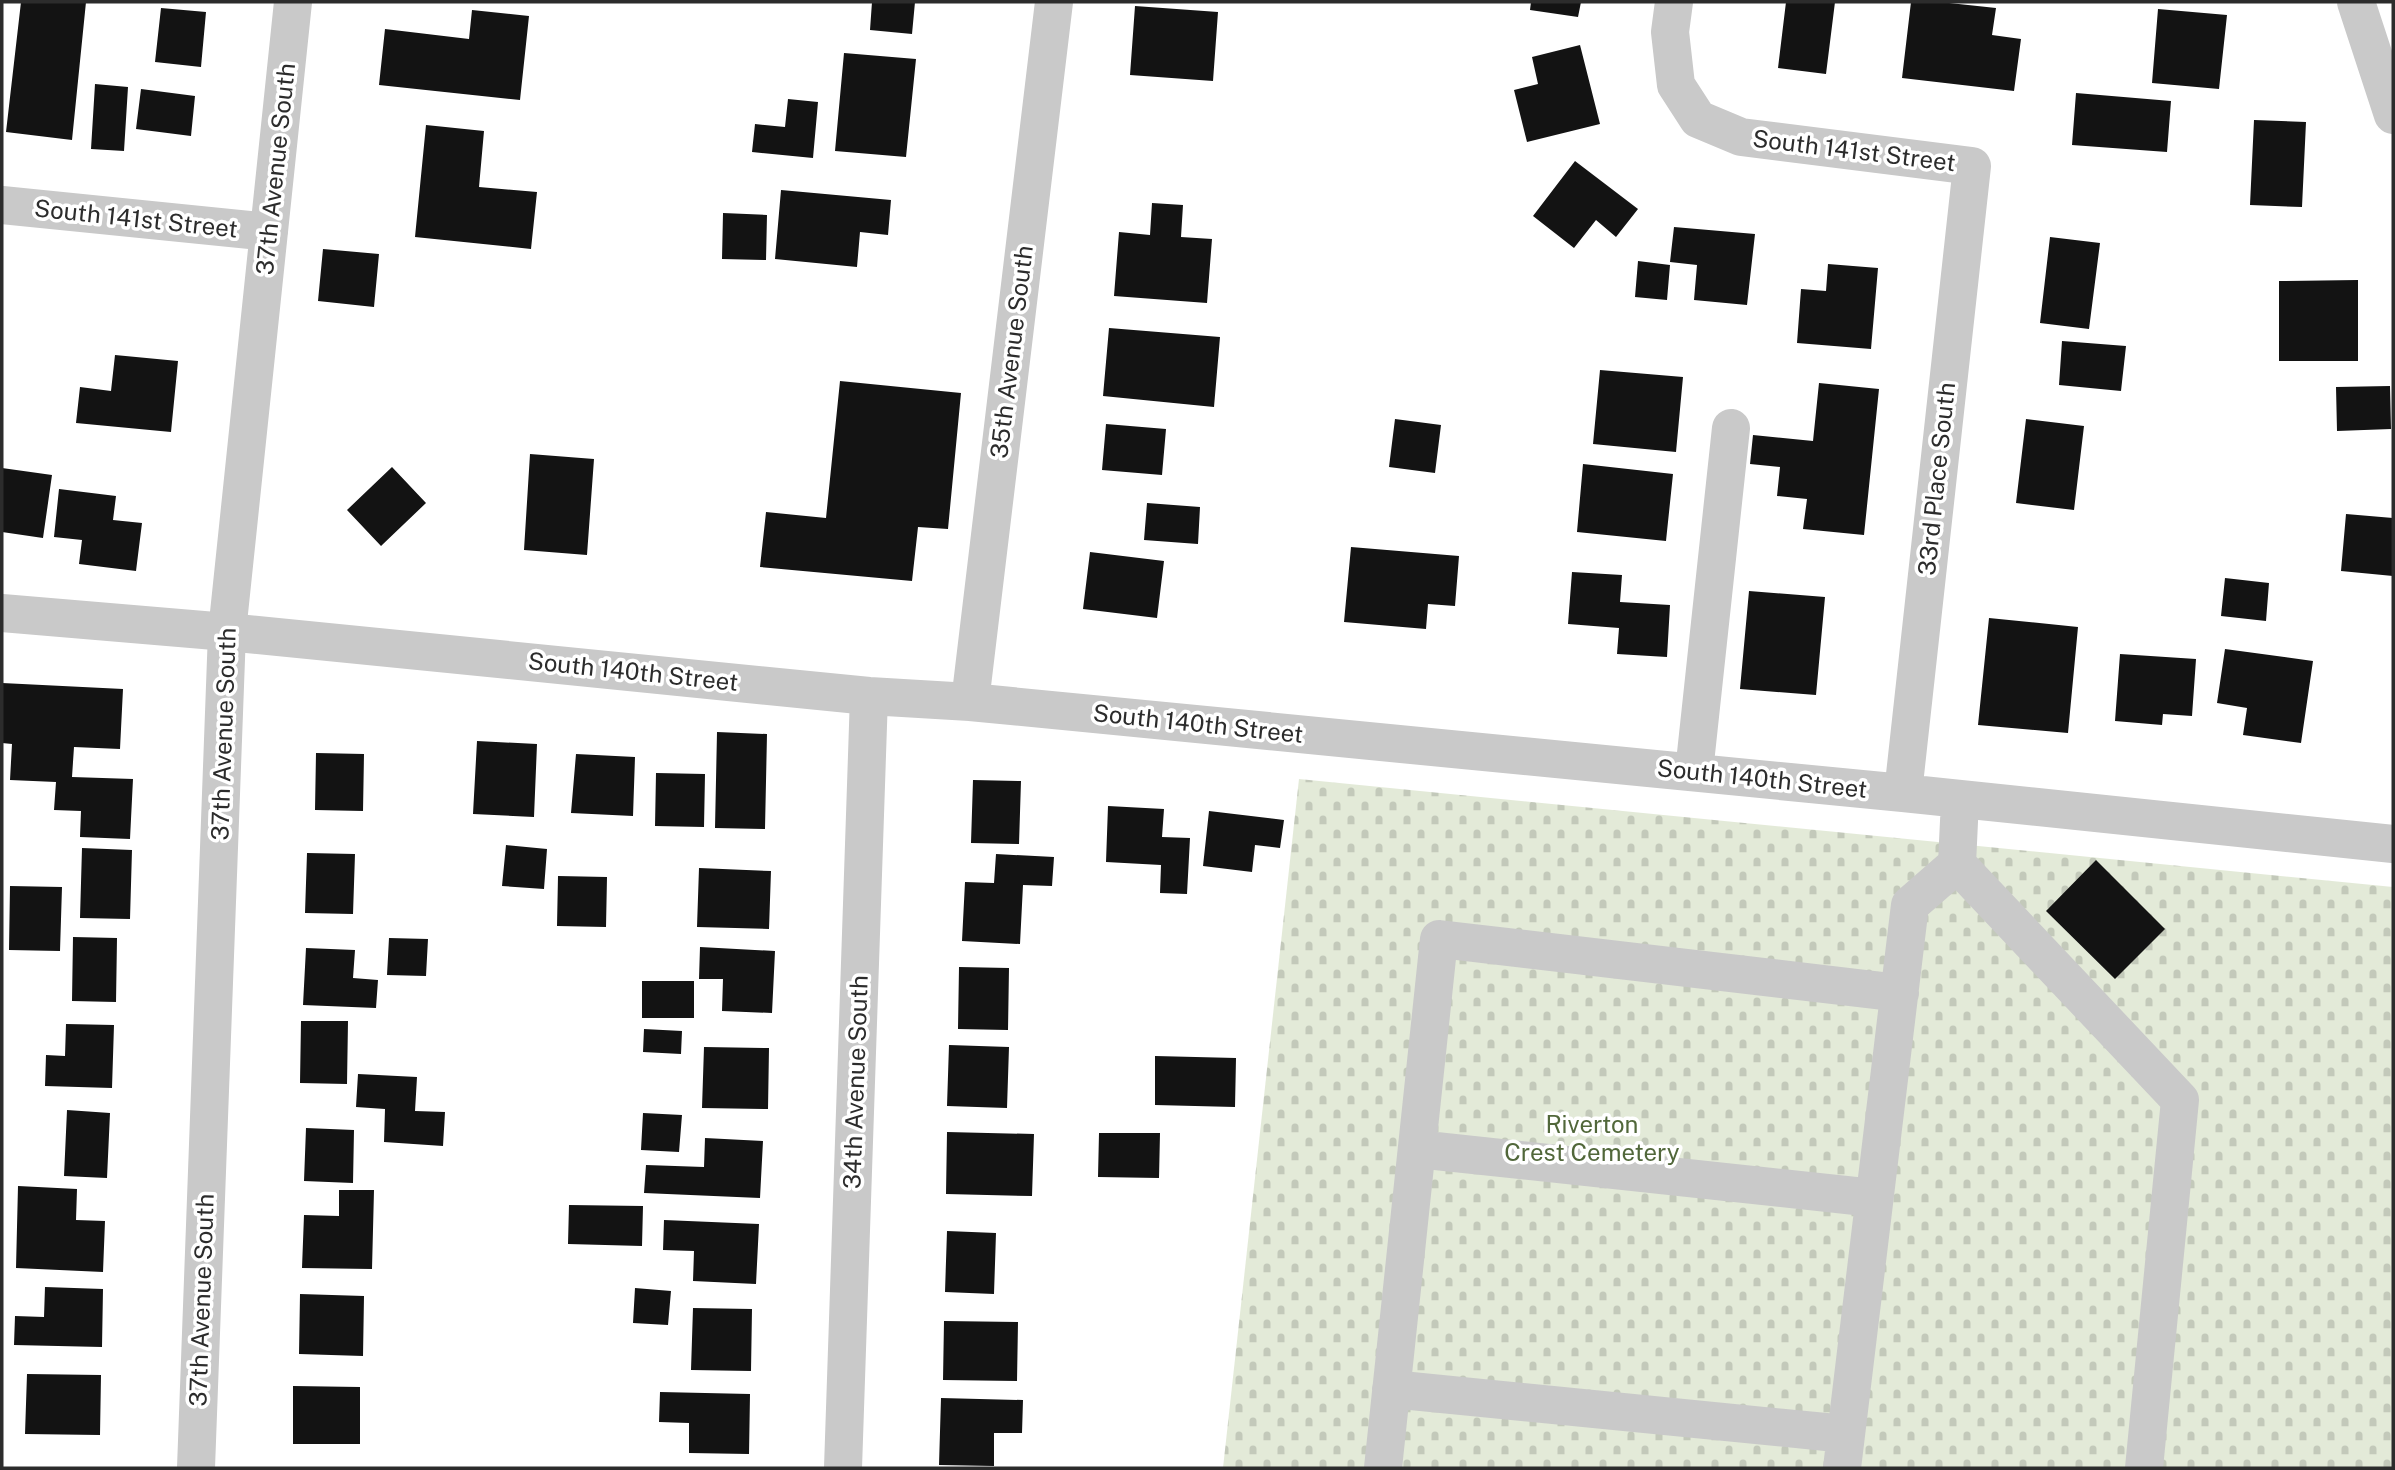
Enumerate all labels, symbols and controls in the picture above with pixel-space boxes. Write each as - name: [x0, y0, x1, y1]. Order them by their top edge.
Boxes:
- street label: 37th Avenue South: [250, 62, 300, 276]
- street label: South 141st Street: [1751, 124, 1957, 176]
- street label: South 141st Street: [33, 193, 239, 243]
- street label: 35th Avenue South: [984, 244, 1038, 460]
- street label: 33rd Place South: [1912, 381, 1960, 577]
- street label: 37th Avenue South: [205, 627, 241, 841]
- street label: South 140th Street: [527, 646, 740, 696]
- street label: South 140th Street: [1092, 698, 1305, 748]
- street label: South 140th Street: [1656, 753, 1869, 803]
- street label: 34th Avenue South: [837, 975, 873, 1189]
- park label: Riverton Crest Cemetery: [1504, 1110, 1680, 1166]
- street label: 37th Avenue South: [183, 1193, 219, 1407]

